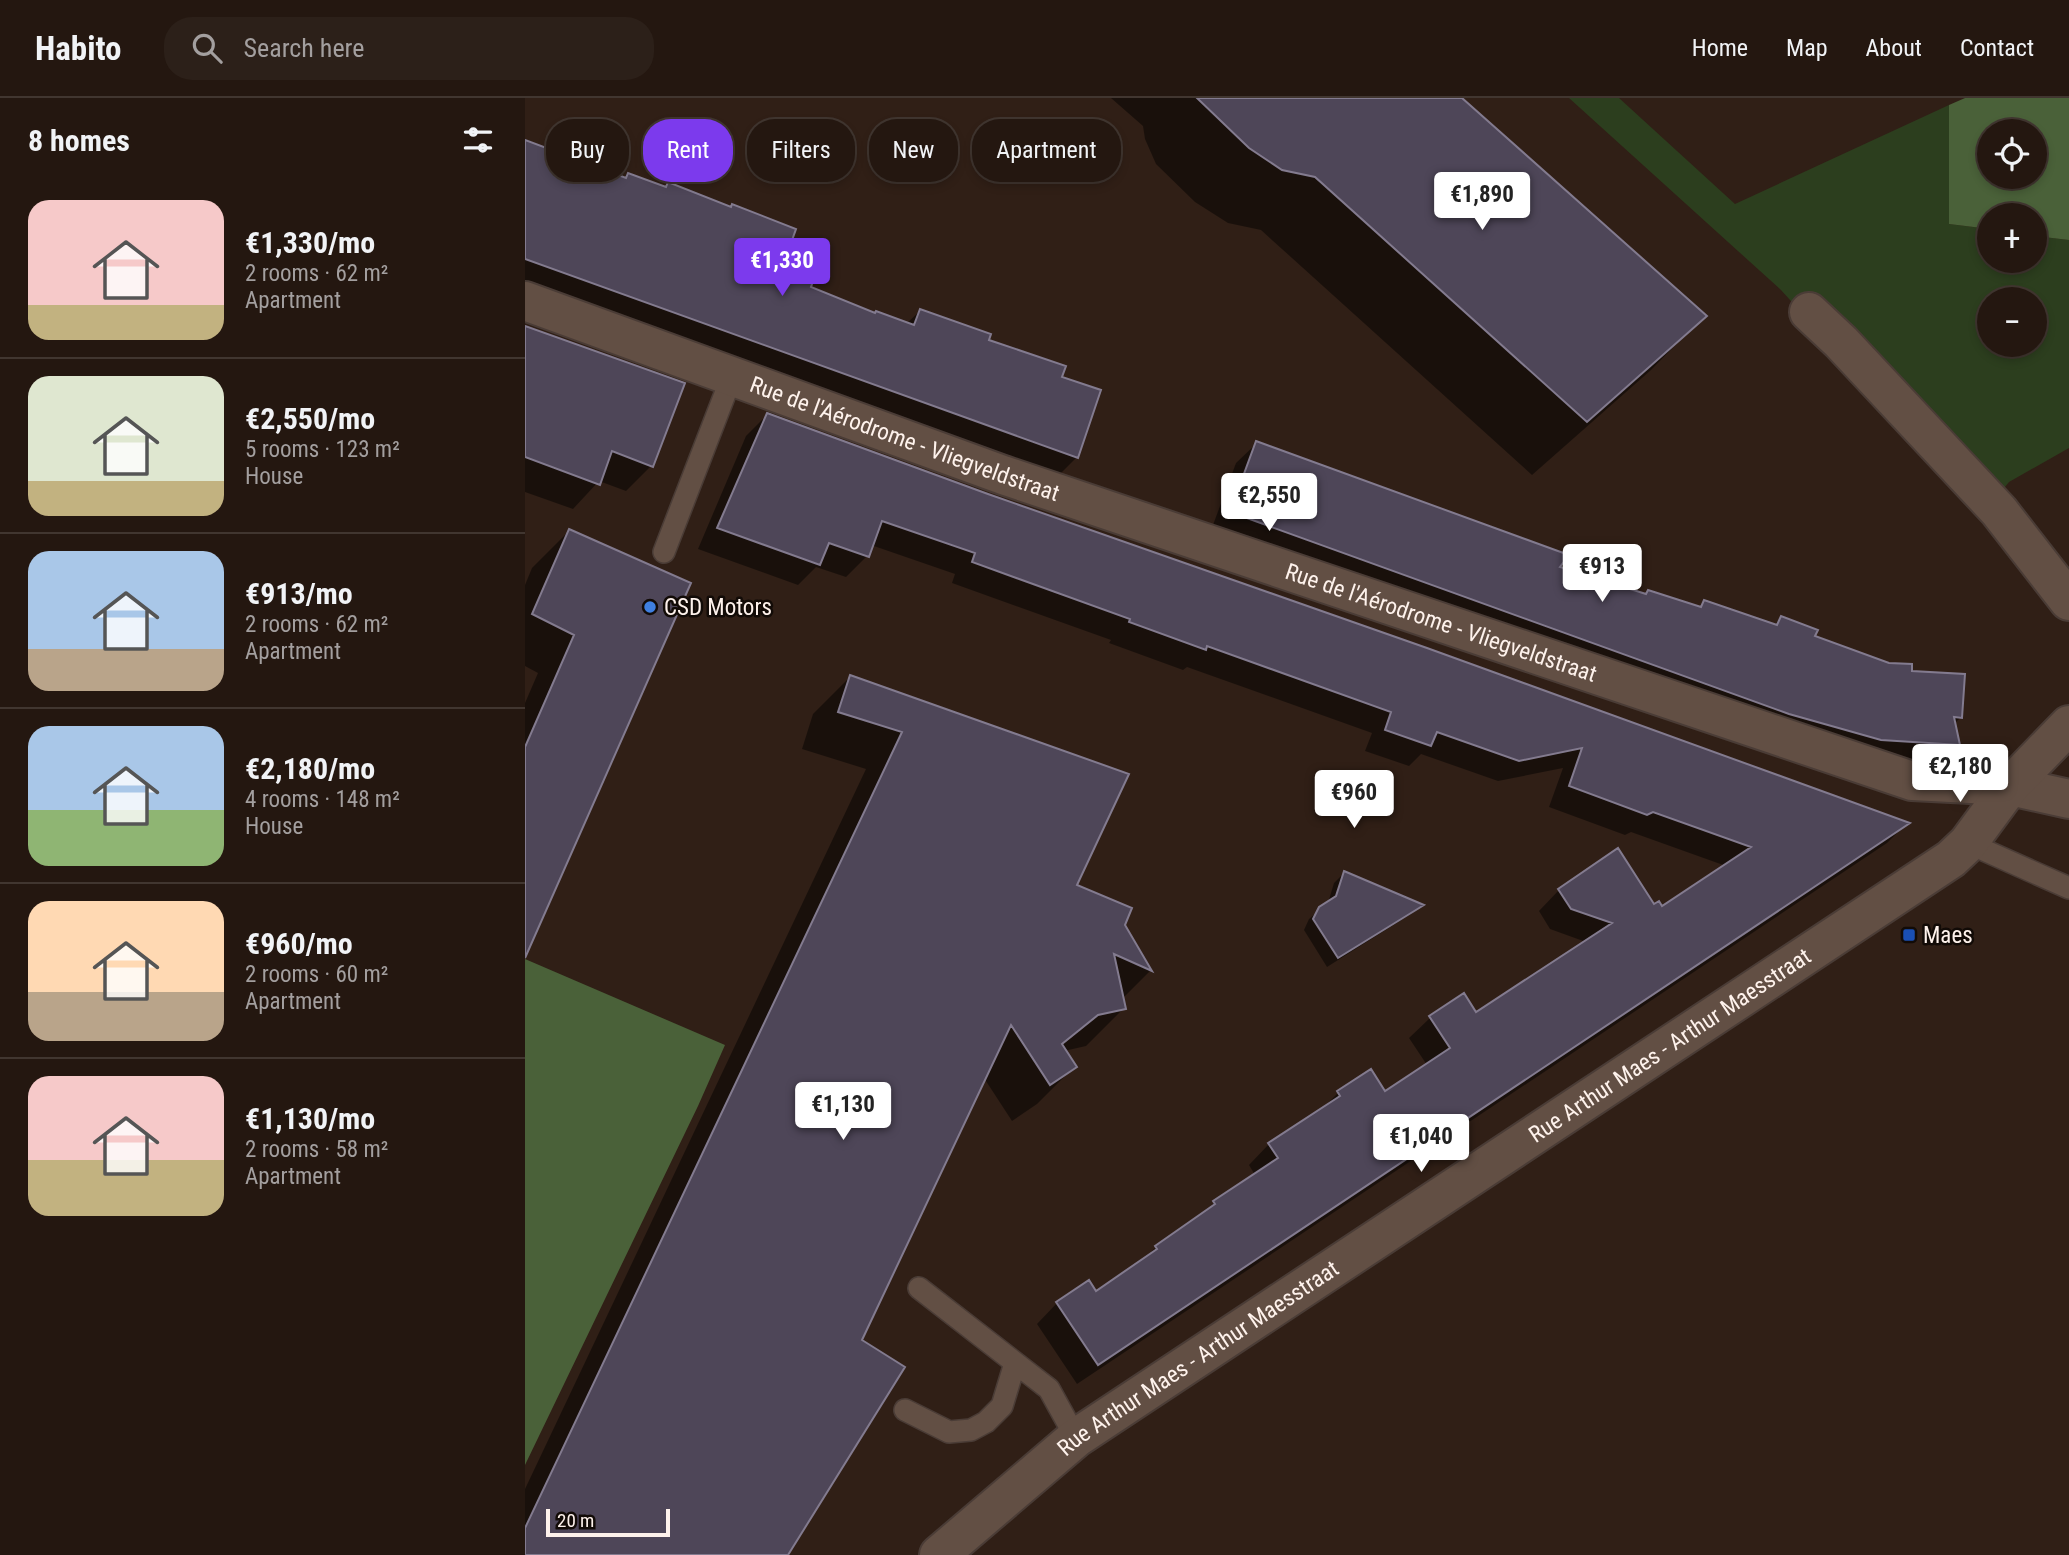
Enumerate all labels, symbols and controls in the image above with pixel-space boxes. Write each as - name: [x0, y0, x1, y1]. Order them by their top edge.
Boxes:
- search box: [164, 17, 654, 80]
- text: Habito: [35, 29, 122, 68]
- icon: search: [188, 29, 226, 67]
- text: Search here: [244, 33, 364, 63]
- text: Home: [1692, 34, 1748, 62]
- text: Map: [1786, 34, 1828, 62]
- text: About: [1866, 34, 1922, 62]
- text: Contact: [1960, 34, 2034, 62]
- chip: Buy: [546, 119, 629, 182]
- chip: Rent: [643, 119, 733, 182]
- chip: Filters: [747, 119, 855, 182]
- chip: New: [869, 119, 958, 182]
- chip: Apartment: [972, 119, 1121, 182]
- map controls: [1977, 119, 2047, 357]
- button: locate: [1977, 119, 2047, 189]
- icon: filters: [459, 121, 497, 159]
- text: 8 homes: [28, 123, 130, 158]
- pin: €1,890: [1425, 172, 1539, 232]
- text: €1,890: [1450, 181, 1514, 208]
- button: +: [1977, 203, 2047, 273]
- text: €1,330/mo: [245, 225, 375, 260]
- icon: home: [84, 228, 168, 312]
- pin: €1,330: [725, 238, 839, 298]
- text: €1,330: [750, 247, 814, 274]
- text: 2 rooms · 62 m²: [245, 260, 388, 287]
- text: Apartment: [245, 287, 341, 314]
- button: −: [1977, 287, 2047, 357]
- street label: Rue de l'Aérodrome - Vliegveldstraat: [746, 371, 1063, 507]
- text: €2,550/mo: [245, 401, 375, 436]
- icon: home: [84, 404, 168, 488]
- text: 5 rooms · 123 m²: [245, 436, 400, 463]
- text: House: [245, 463, 303, 490]
- pin: €2,550: [1212, 474, 1326, 533]
- text: €2,550: [1237, 482, 1301, 509]
- pin: €913: [1561, 545, 1643, 604]
- text: €913: [1579, 553, 1625, 580]
- street label: Rue de l'Aérodrome - Vliegveldstraat: [1282, 558, 1600, 687]
- text: €913/mo: [245, 576, 353, 611]
- icon: home: [84, 579, 168, 663]
- place label: CSD Motors: [664, 594, 772, 621]
- marker: CSD Motors: [642, 599, 658, 615]
- text: 2 rooms · 62 m²: [245, 611, 388, 638]
- text: Apartment: [245, 638, 341, 665]
- pin: €2,180: [1903, 744, 2017, 804]
- text: €2,180/mo: [245, 751, 375, 786]
- text: €2,180: [1928, 753, 1992, 780]
- icon: home: [84, 754, 168, 838]
- pin: €960: [1313, 770, 1395, 830]
- text: €960: [1331, 779, 1377, 806]
- text: 4 rooms · 148 m²: [245, 786, 400, 813]
- text: House: [245, 813, 303, 840]
- place label: Maes: [1923, 922, 1973, 949]
- text: €960/mo: [245, 926, 353, 961]
- marker: Maes: [1901, 927, 1917, 943]
- icon: home: [84, 929, 168, 1013]
- street label: Rue Arthur Maes - Arthur Maesstraat: [1524, 942, 1816, 1148]
- text: 2 rooms · 60 m²: [245, 961, 388, 988]
- text: Apartment: [245, 988, 341, 1015]
- pin: €1,130: [786, 1082, 900, 1142]
- text: €1,130: [811, 1091, 875, 1118]
- text: €1,130/mo: [245, 1101, 375, 1136]
- icon: home: [84, 1104, 168, 1188]
- pin: €1,040: [1364, 1114, 1478, 1174]
- text: €1,040: [1389, 1123, 1453, 1150]
- text: 2 rooms · 58 m²: [245, 1136, 388, 1163]
- text: Apartment: [245, 1163, 341, 1190]
- street label: Rue Arthur Maes - Arthur Maesstraat: [1052, 1255, 1344, 1461]
- scale bar: [546, 1506, 670, 1538]
- text: 20 m: [557, 1509, 594, 1532]

